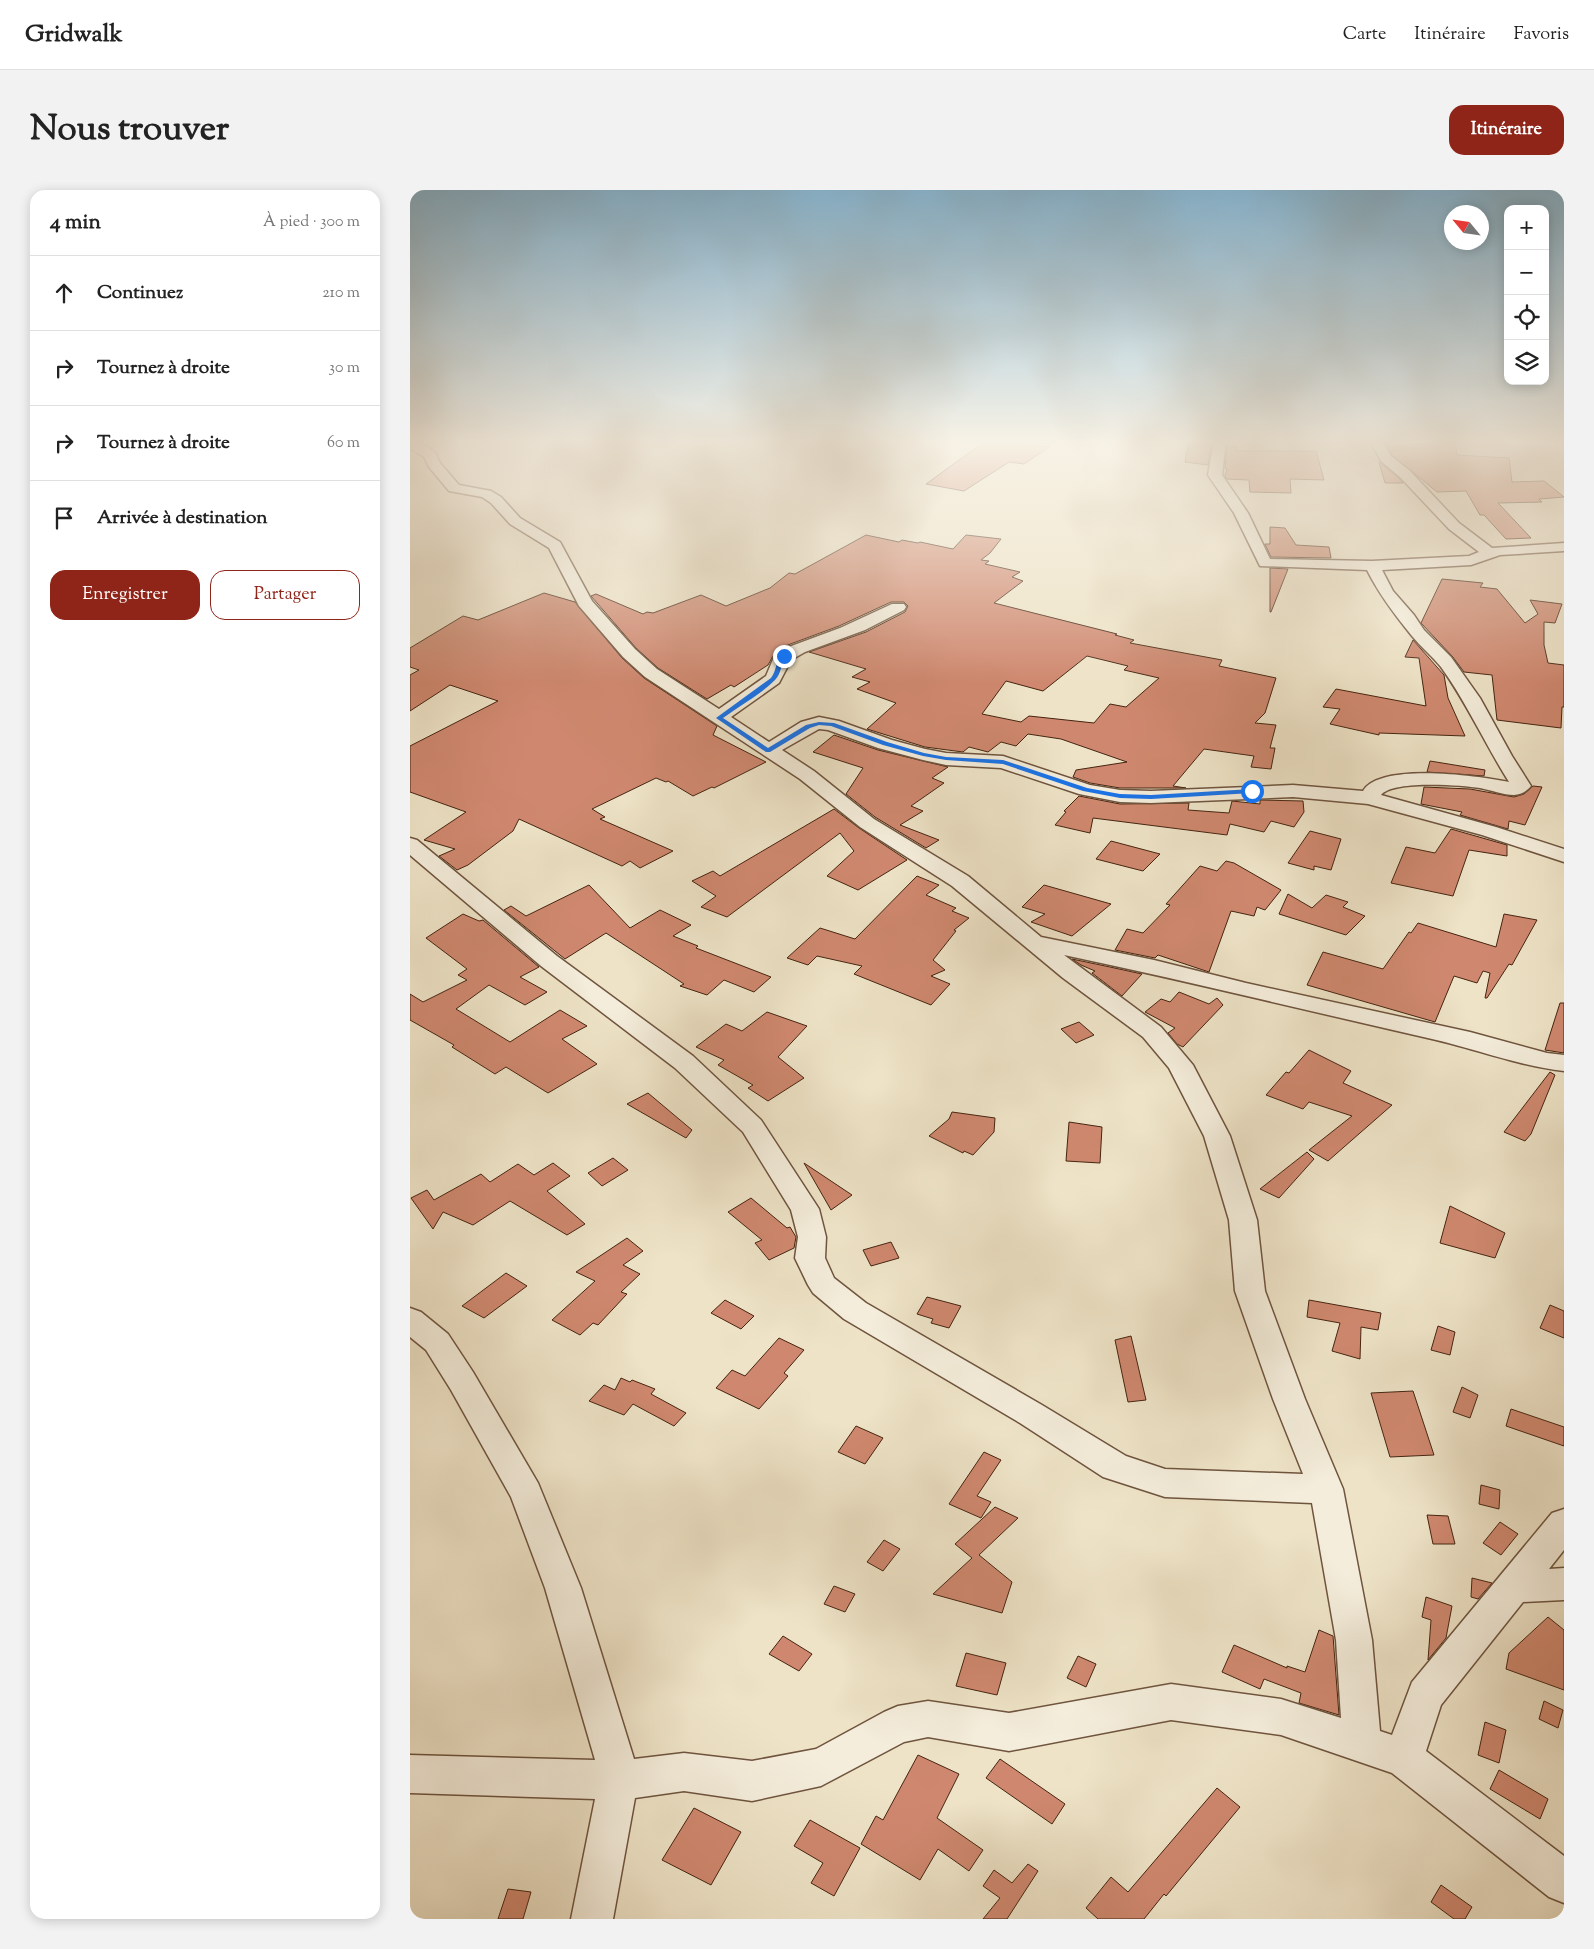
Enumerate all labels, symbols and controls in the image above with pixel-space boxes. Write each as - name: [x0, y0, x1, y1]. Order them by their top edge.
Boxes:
- text: Gridwalk: [25, 18, 123, 52]
- text: Carte: [1343, 22, 1386, 48]
- text: Itinéraire: [1414, 22, 1486, 48]
- text: Favoris: [1514, 22, 1569, 48]
- text: Nous trouver: [30, 105, 229, 156]
- button: Itinéraire: [1449, 105, 1564, 155]
- north arrow: [1444, 205, 1489, 250]
- map controls: [1504, 205, 1549, 385]
- button: +: [1504, 205, 1549, 250]
- text: 4 min: [50, 208, 101, 238]
- text: À pied · 300 m: [263, 211, 360, 234]
- button: −: [1504, 250, 1549, 295]
- icon: ahead: [50, 279, 78, 307]
- text: Continuez: [97, 280, 183, 307]
- text: 210 m: [322, 282, 360, 305]
- button: locate: [1504, 295, 1549, 340]
- button: layers: [1504, 340, 1549, 385]
- icon: right: [50, 354, 78, 382]
- text: Tournez à droite: [97, 355, 230, 382]
- text: 30 m: [329, 357, 360, 380]
- icon: right: [50, 429, 78, 457]
- text: Tournez à droite: [97, 430, 230, 457]
- text: 60 m: [327, 432, 360, 455]
- icon: arrive: [50, 504, 78, 532]
- text: Arrivée à destination: [97, 505, 268, 532]
- button: Enregistrer: [50, 570, 200, 620]
- button: Partager: [210, 570, 360, 620]
- route end: [773, 645, 796, 668]
- route start: [1241, 780, 1264, 803]

